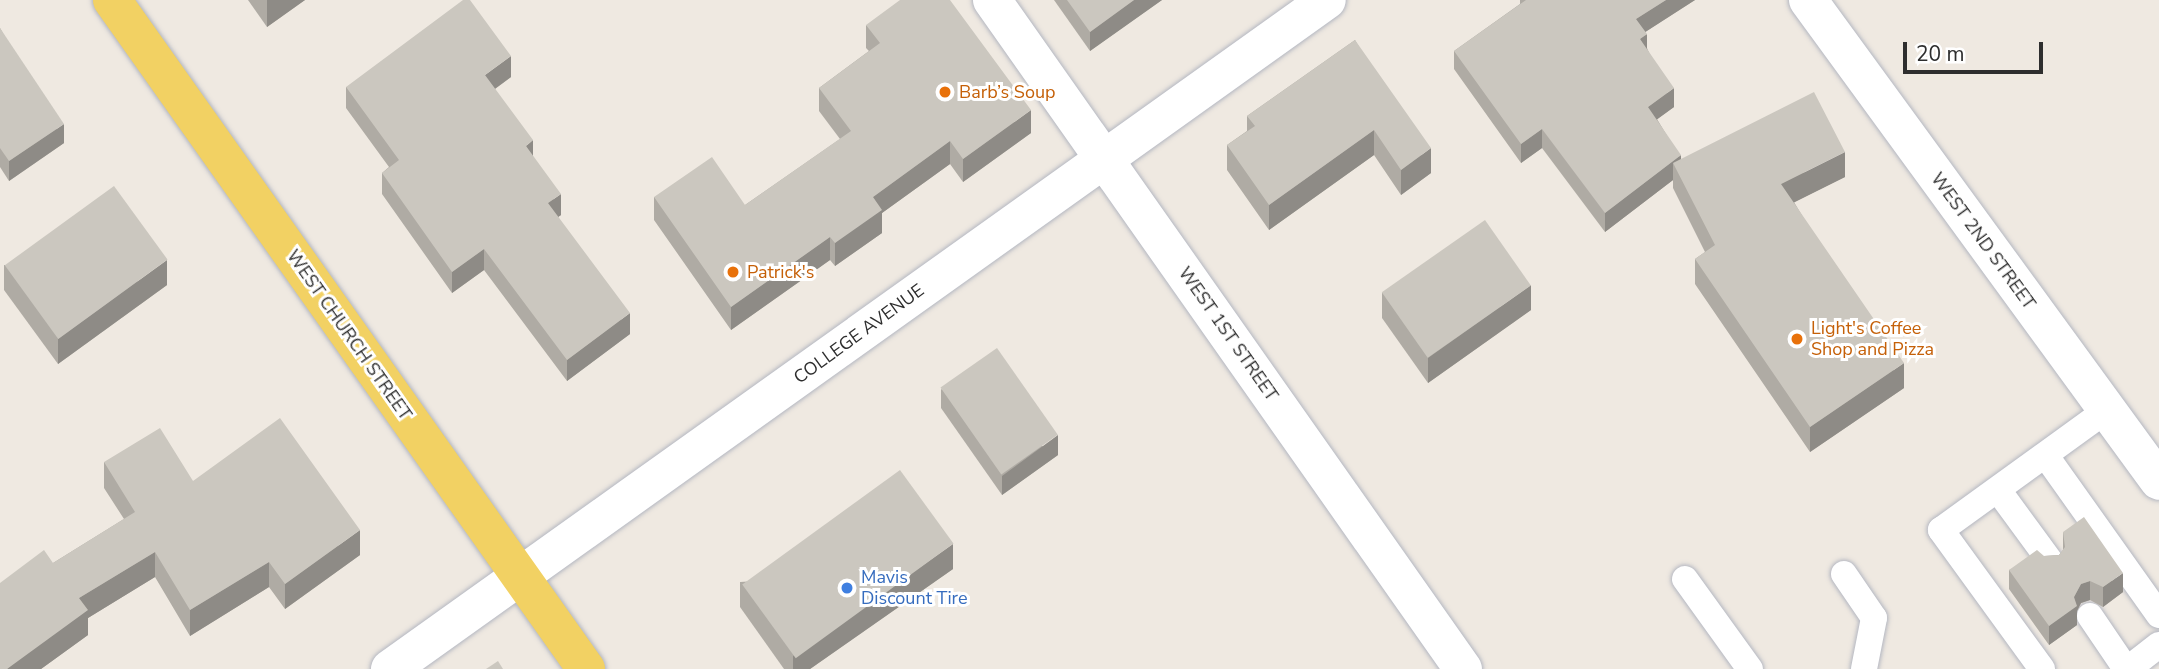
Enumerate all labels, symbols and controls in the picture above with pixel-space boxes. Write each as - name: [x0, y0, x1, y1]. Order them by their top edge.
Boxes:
- scale bar: [1907, 28, 2047, 72]
- text: 20 m: [1916, 40, 1965, 68]
- place label: Barb’s Soup: [959, 81, 1056, 103]
- marker: Barb’s Soup: [937, 84, 953, 100]
- street label: WEST 2ND STREET: [1926, 168, 2040, 314]
- street label: WEST CHURCH STREET: [282, 246, 416, 424]
- place label: Patrick's: [747, 261, 814, 283]
- street label: WEST 1ST STREET: [1174, 263, 1282, 405]
- marker: Patrick's: [725, 264, 741, 280]
- street label: COLLEGE AVENUE: [790, 280, 928, 388]
- place label: Light's Coffee Shop and Pizza: [1811, 318, 1934, 360]
- marker: Light's Coffee Shop and Pizza: [1789, 331, 1805, 347]
- place label: Mavis Discount Tire: [861, 567, 968, 610]
- marker: Mavis Discount Tire: [839, 580, 855, 596]

